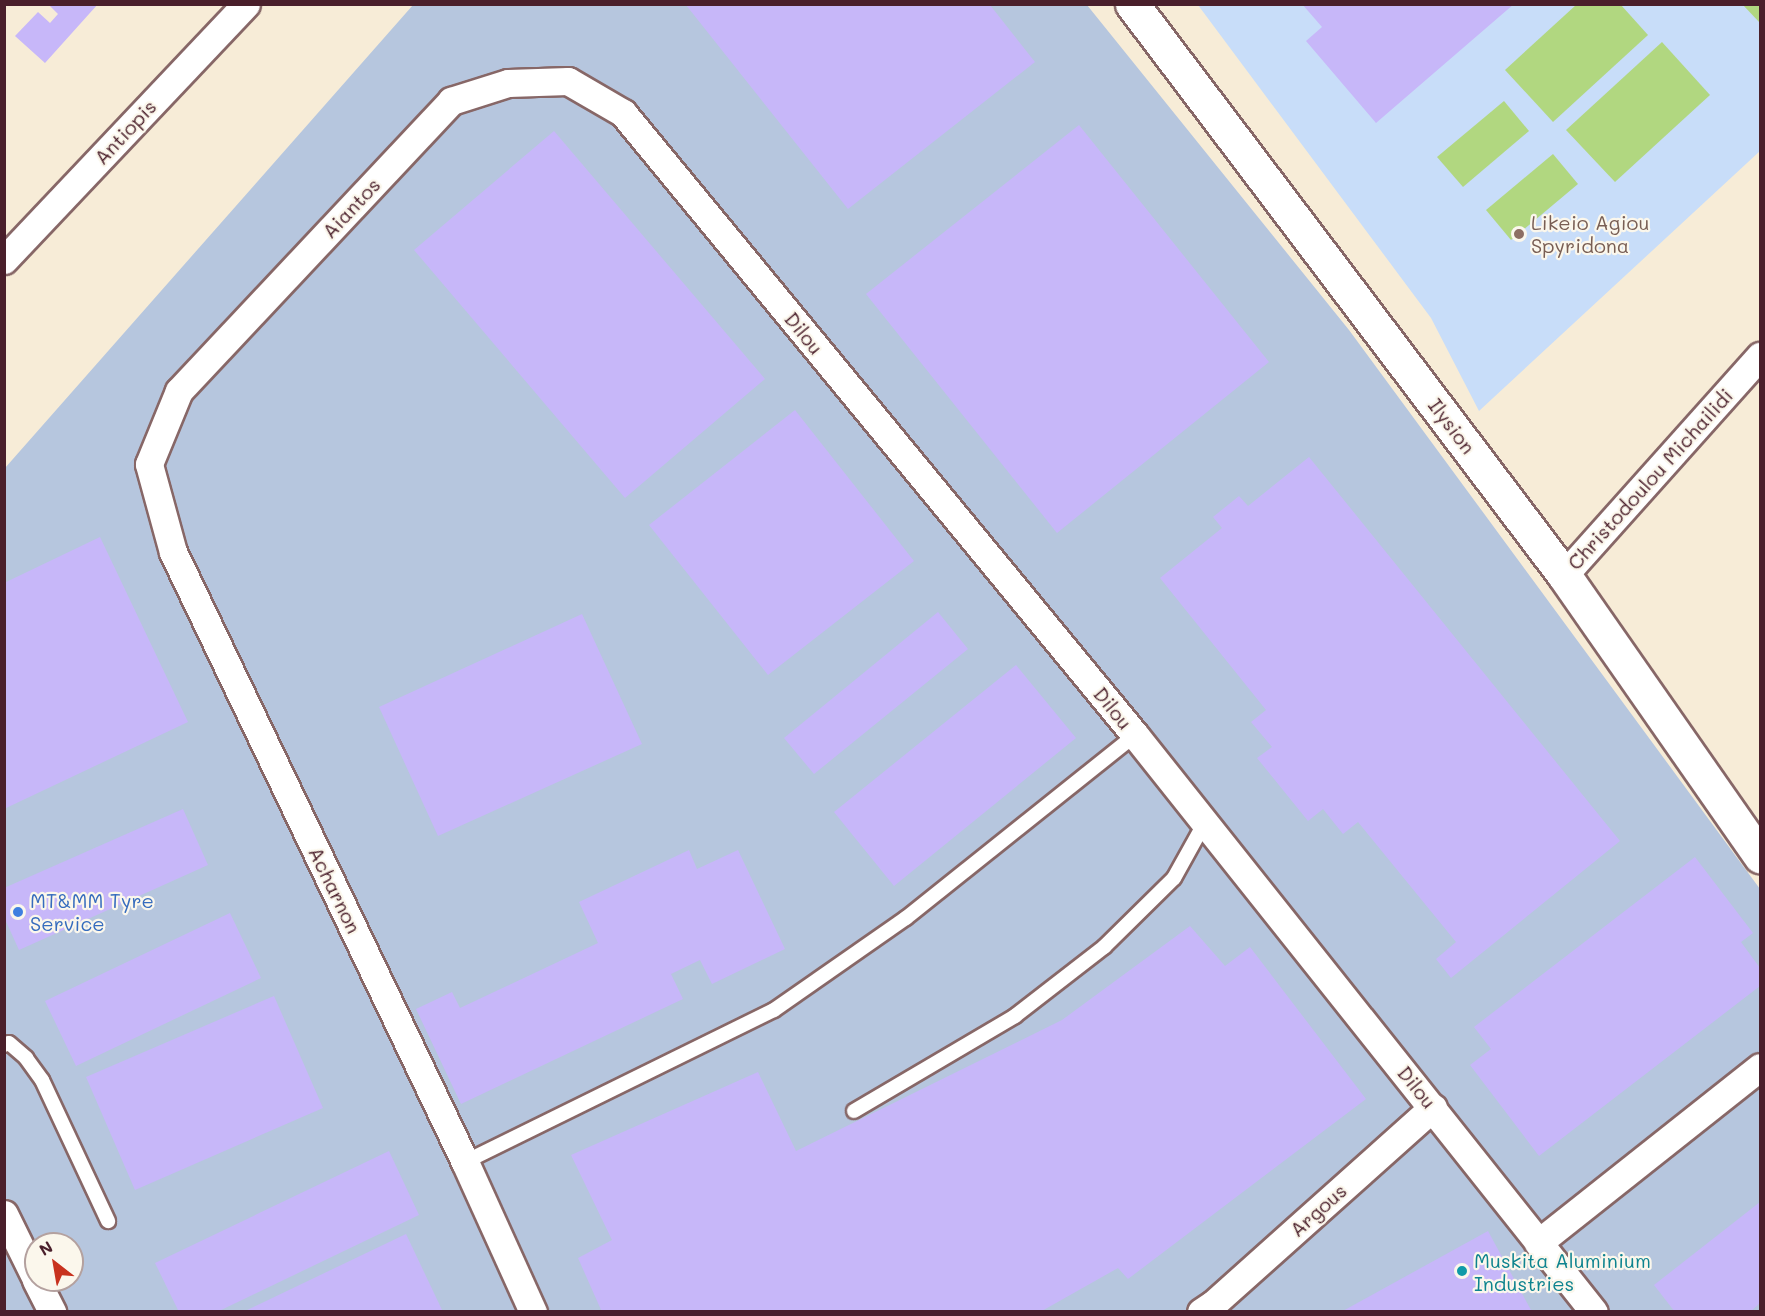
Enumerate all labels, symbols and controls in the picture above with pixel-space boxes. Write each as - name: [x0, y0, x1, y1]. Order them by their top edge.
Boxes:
- street label: Antiopis: [89, 95, 161, 169]
- street label: Aiantos: [317, 173, 385, 243]
- place label: Likeio Agiou Spyridona: [1531, 210, 1649, 257]
- marker: Likeio Agiou Spyridona: [1512, 227, 1526, 241]
- street label: Dilou: [780, 307, 828, 359]
- street label: Christodoulou Michailidi: [1562, 383, 1738, 575]
- street label: Ilysion: [1423, 394, 1481, 458]
- street label: Dilou: [1089, 682, 1137, 734]
- street label: Acharnon: [304, 843, 366, 937]
- place label: MT&MM Tyre Service: [30, 888, 154, 935]
- marker: MT&MM Tyre Service: [11, 905, 25, 919]
- street label: Dilou: [1393, 1061, 1441, 1113]
- street label: Argous: [1285, 1178, 1351, 1242]
- north arrow: [24, 1232, 84, 1292]
- text: N: [35, 1236, 56, 1260]
- place label: Muskita Aluminium Industries: [1474, 1248, 1651, 1295]
- marker: Muskita Aluminium Industries: [1455, 1264, 1469, 1278]

